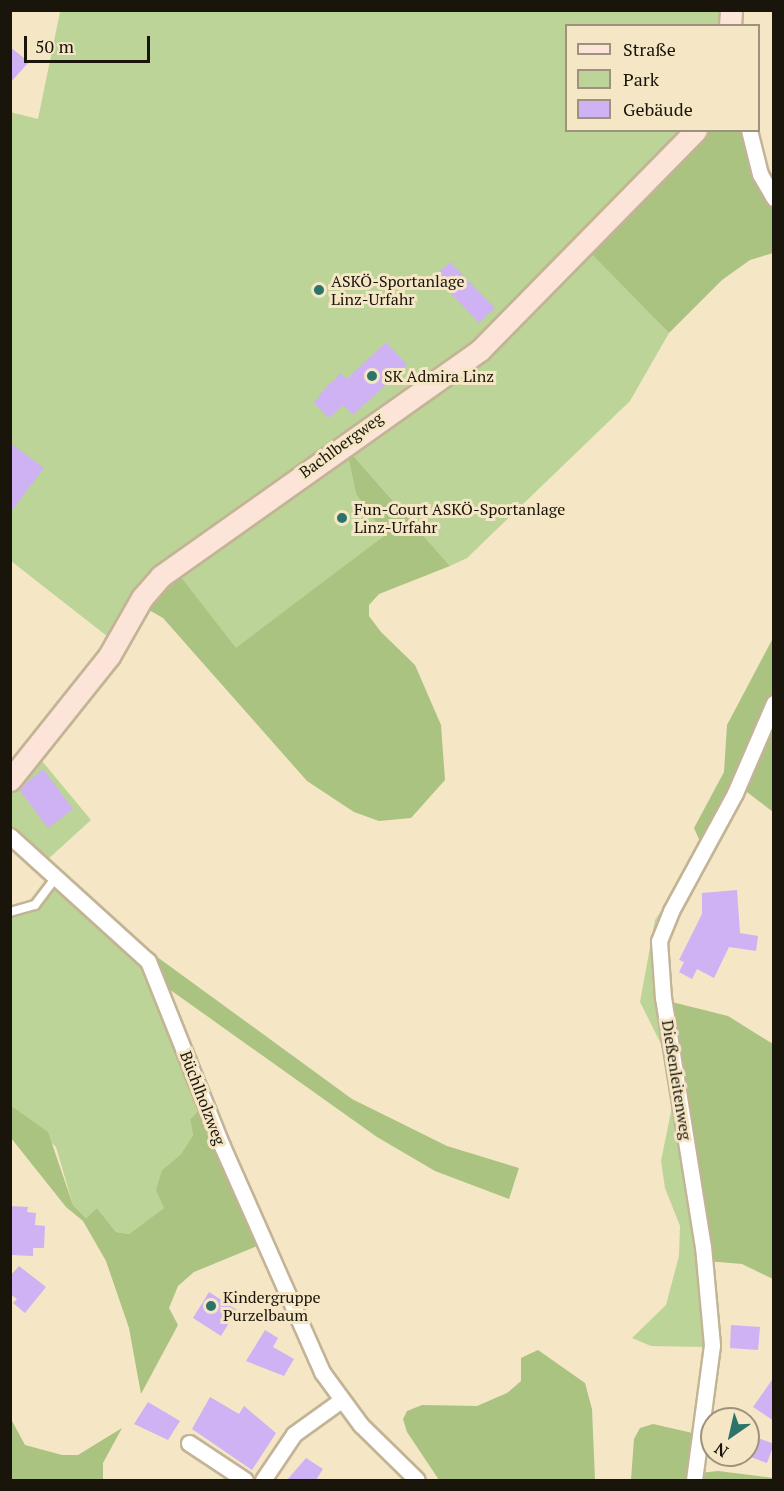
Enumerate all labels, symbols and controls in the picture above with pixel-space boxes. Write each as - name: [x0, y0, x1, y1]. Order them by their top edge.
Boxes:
- scale bar: [27, 24, 153, 62]
- legend: [565, 24, 760, 132]
- text: 50 m: [35, 34, 74, 58]
- text: Straße: [623, 37, 676, 61]
- text: Park: [623, 67, 659, 91]
- text: Gebäude: [623, 97, 693, 121]
- place label: ASKÖ-Sportanlage Linz-Urfahr: [331, 271, 464, 309]
- marker: ASKÖ-Sportanlage Linz-Urfahr: [312, 283, 326, 297]
- place label: SK Admira Linz: [384, 366, 494, 386]
- marker: SK Admira Linz: [365, 369, 379, 383]
- street label: Bachlbergweg: [295, 408, 387, 482]
- place label: Fun-Court ASKÖ-Sportanlage Linz-Urfahr: [354, 499, 566, 537]
- marker: Fun-Court ASKÖ-Sportanlage Linz-Urfahr: [335, 511, 349, 525]
- street label: Dießenleitenweg: [658, 1019, 696, 1141]
- street label: Büchlholzweg: [176, 1048, 230, 1148]
- place label: Kindergruppe Purzelbaum: [223, 1287, 321, 1325]
- marker: Kindergruppe Purzelbaum: [204, 1299, 218, 1313]
- north arrow: [700, 1407, 760, 1467]
- text: N: [710, 1438, 732, 1463]

